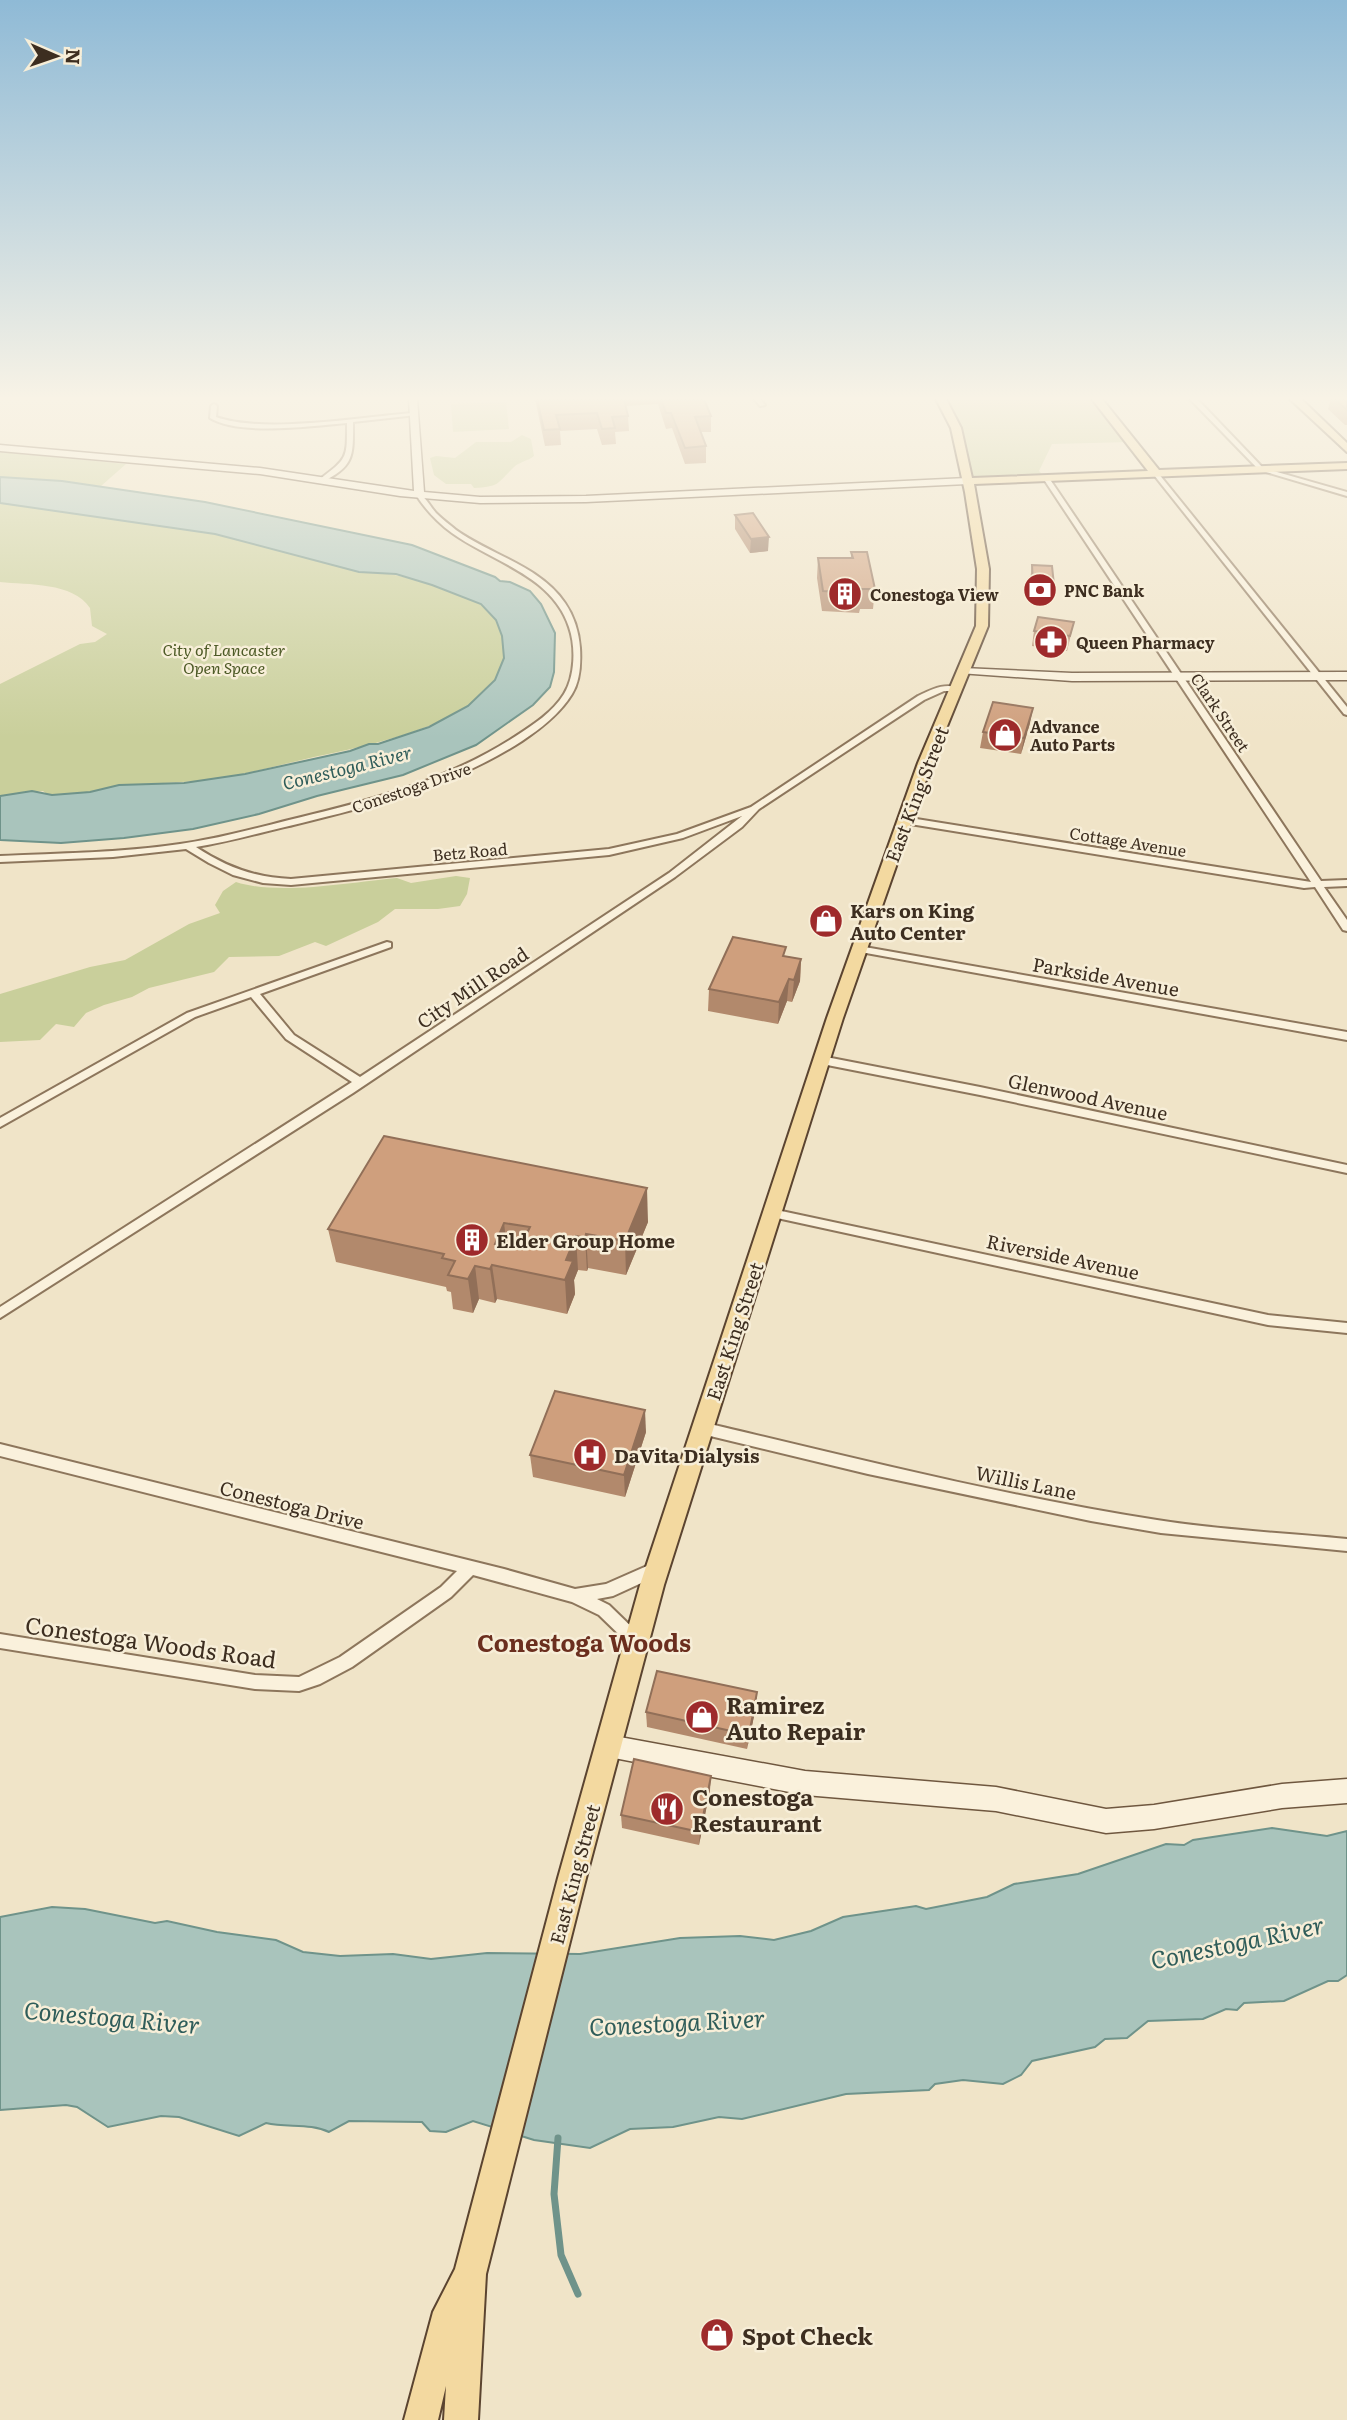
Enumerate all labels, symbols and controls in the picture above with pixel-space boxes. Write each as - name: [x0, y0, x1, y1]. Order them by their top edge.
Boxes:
- north arrow: [21, 21, 91, 91]
- text: N: [60, 48, 88, 65]
- bank icon: PNC Bank: [1021, 571, 1059, 609]
- building icon: Conestoga View: [826, 575, 864, 613]
- place label: PNC Bank: [1064, 578, 1144, 602]
- place label: Conestoga View: [870, 582, 999, 606]
- pharmacy icon: Queen Pharmacy: [1032, 623, 1070, 661]
- place label: Queen Pharmacy: [1076, 630, 1215, 654]
- park label: City of Lancaster Open Space: [162, 637, 286, 679]
- street label: Clark Street: [1186, 668, 1257, 757]
- place label: Advance Auto Parts: [1030, 714, 1115, 756]
- shop icon: Advance Auto Parts: [986, 716, 1024, 754]
- street label: East King Street: [877, 721, 955, 866]
- water label: Conestoga River: [279, 738, 415, 796]
- street label: Conestoga Drive: [348, 755, 474, 819]
- street label: Cottage Avenue: [1068, 820, 1188, 862]
- street label: Betz Road: [432, 836, 509, 866]
- place label: Kars on King Auto Center: [850, 896, 975, 946]
- shop icon: Kars on King Auto Center: [807, 902, 845, 940]
- street label: City Mill Road: [411, 939, 534, 1035]
- street label: Parkside Avenue: [1031, 949, 1182, 1003]
- street label: Glenwood Avenue: [1006, 1065, 1170, 1127]
- building icon: Elder Group Home: [453, 1221, 491, 1259]
- place label: Elder Group Home: [496, 1226, 675, 1254]
- street label: Riverside Avenue: [984, 1226, 1142, 1286]
- street label: East King Street: [698, 1258, 770, 1404]
- hospital icon: DaVita Dialysis: [571, 1436, 609, 1474]
- place label: DaVita Dialysis: [614, 1441, 760, 1469]
- street label: Willis Lane: [973, 1458, 1079, 1506]
- street label: Conestoga Drive: [217, 1473, 367, 1535]
- street label: Conestoga Woods Road: [23, 1607, 279, 1675]
- district label: Conestoga Woods: [477, 1624, 691, 1659]
- place label: Ramirez Auto Repair: [726, 1687, 866, 1747]
- shop icon: Ramirez Auto Repair: [683, 1698, 721, 1736]
- place label: Conestoga Restaurant: [692, 1779, 822, 1839]
- restaurant icon: Conestoga Restaurant: [648, 1790, 686, 1828]
- street label: East King Street: [542, 1801, 606, 1947]
- water label: Conestoga River: [1147, 1906, 1327, 1976]
- water label: Conestoga River: [23, 1991, 201, 2041]
- water label: Conestoga River: [588, 1999, 766, 2043]
- shop icon: Spot Check: [698, 2316, 736, 2354]
- place label: Spot Check: [742, 2318, 873, 2352]

